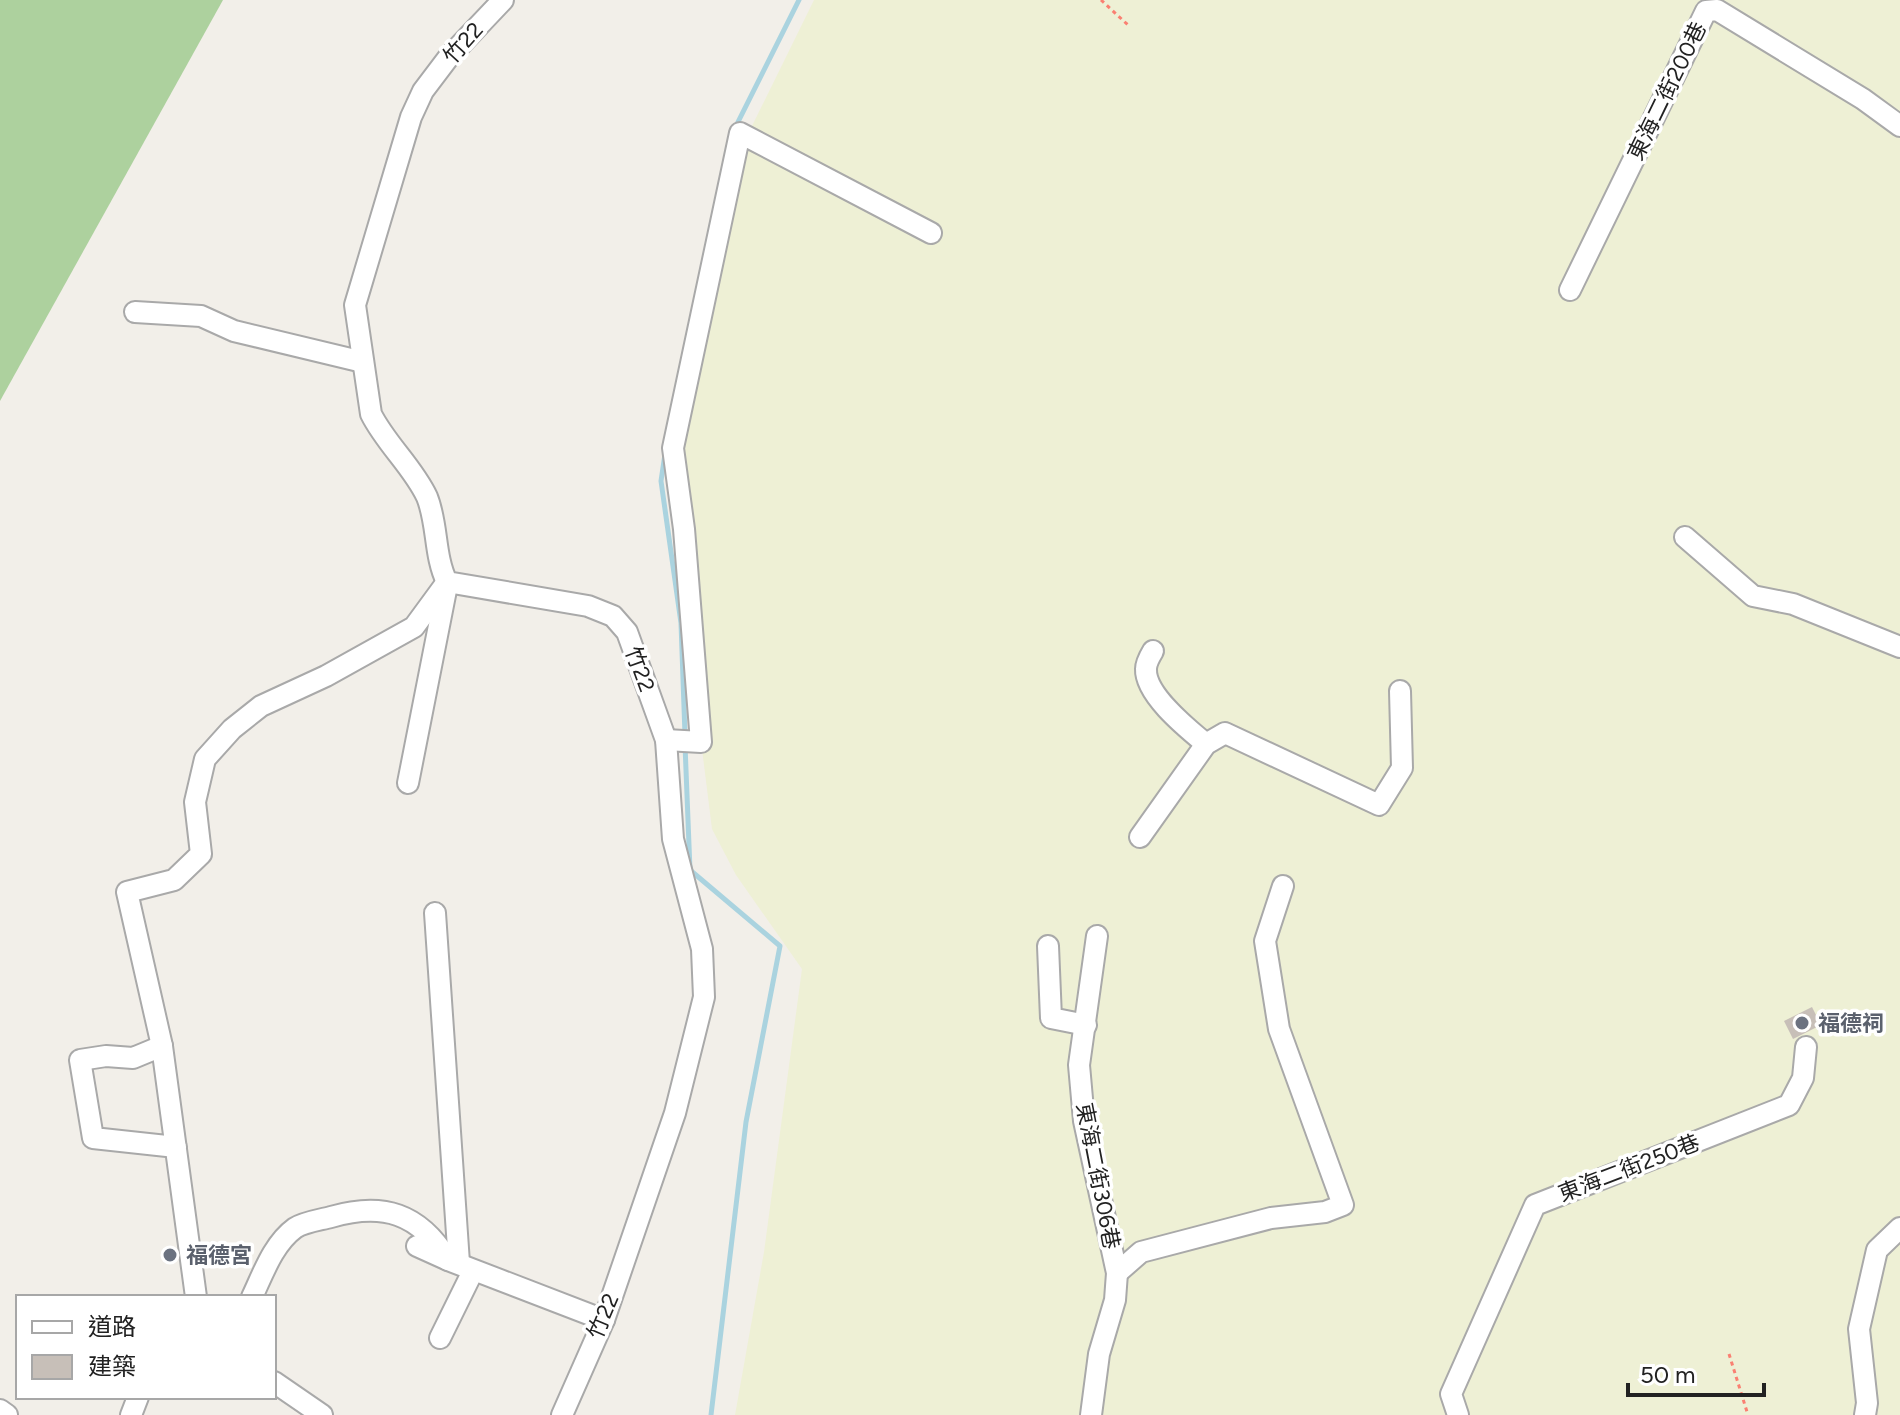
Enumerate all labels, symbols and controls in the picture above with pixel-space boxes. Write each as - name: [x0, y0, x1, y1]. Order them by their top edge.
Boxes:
- street label: 竹22: [437, 17, 489, 69]
- street label: 東海二街200巷: [1622, 17, 1712, 165]
- street label: 竹22: [619, 642, 661, 696]
- place label: 福德祠: [1818, 1010, 1884, 1037]
- marker: 福德祠: [1793, 1014, 1811, 1032]
- street label: 東海二街306巷: [1071, 1101, 1125, 1251]
- street label: 東海二街250巷: [1555, 1129, 1703, 1207]
- place label: 福德宮: [186, 1242, 252, 1269]
- marker: 福德宮: [161, 1246, 179, 1264]
- street label: 竹22: [581, 1289, 625, 1343]
- legend: [16, 1295, 276, 1399]
- text: 道路: [88, 1312, 136, 1341]
- scale bar: [1628, 1347, 1764, 1397]
- text: 建築: [88, 1352, 136, 1381]
- text: 50 m: [1640, 1360, 1696, 1389]

